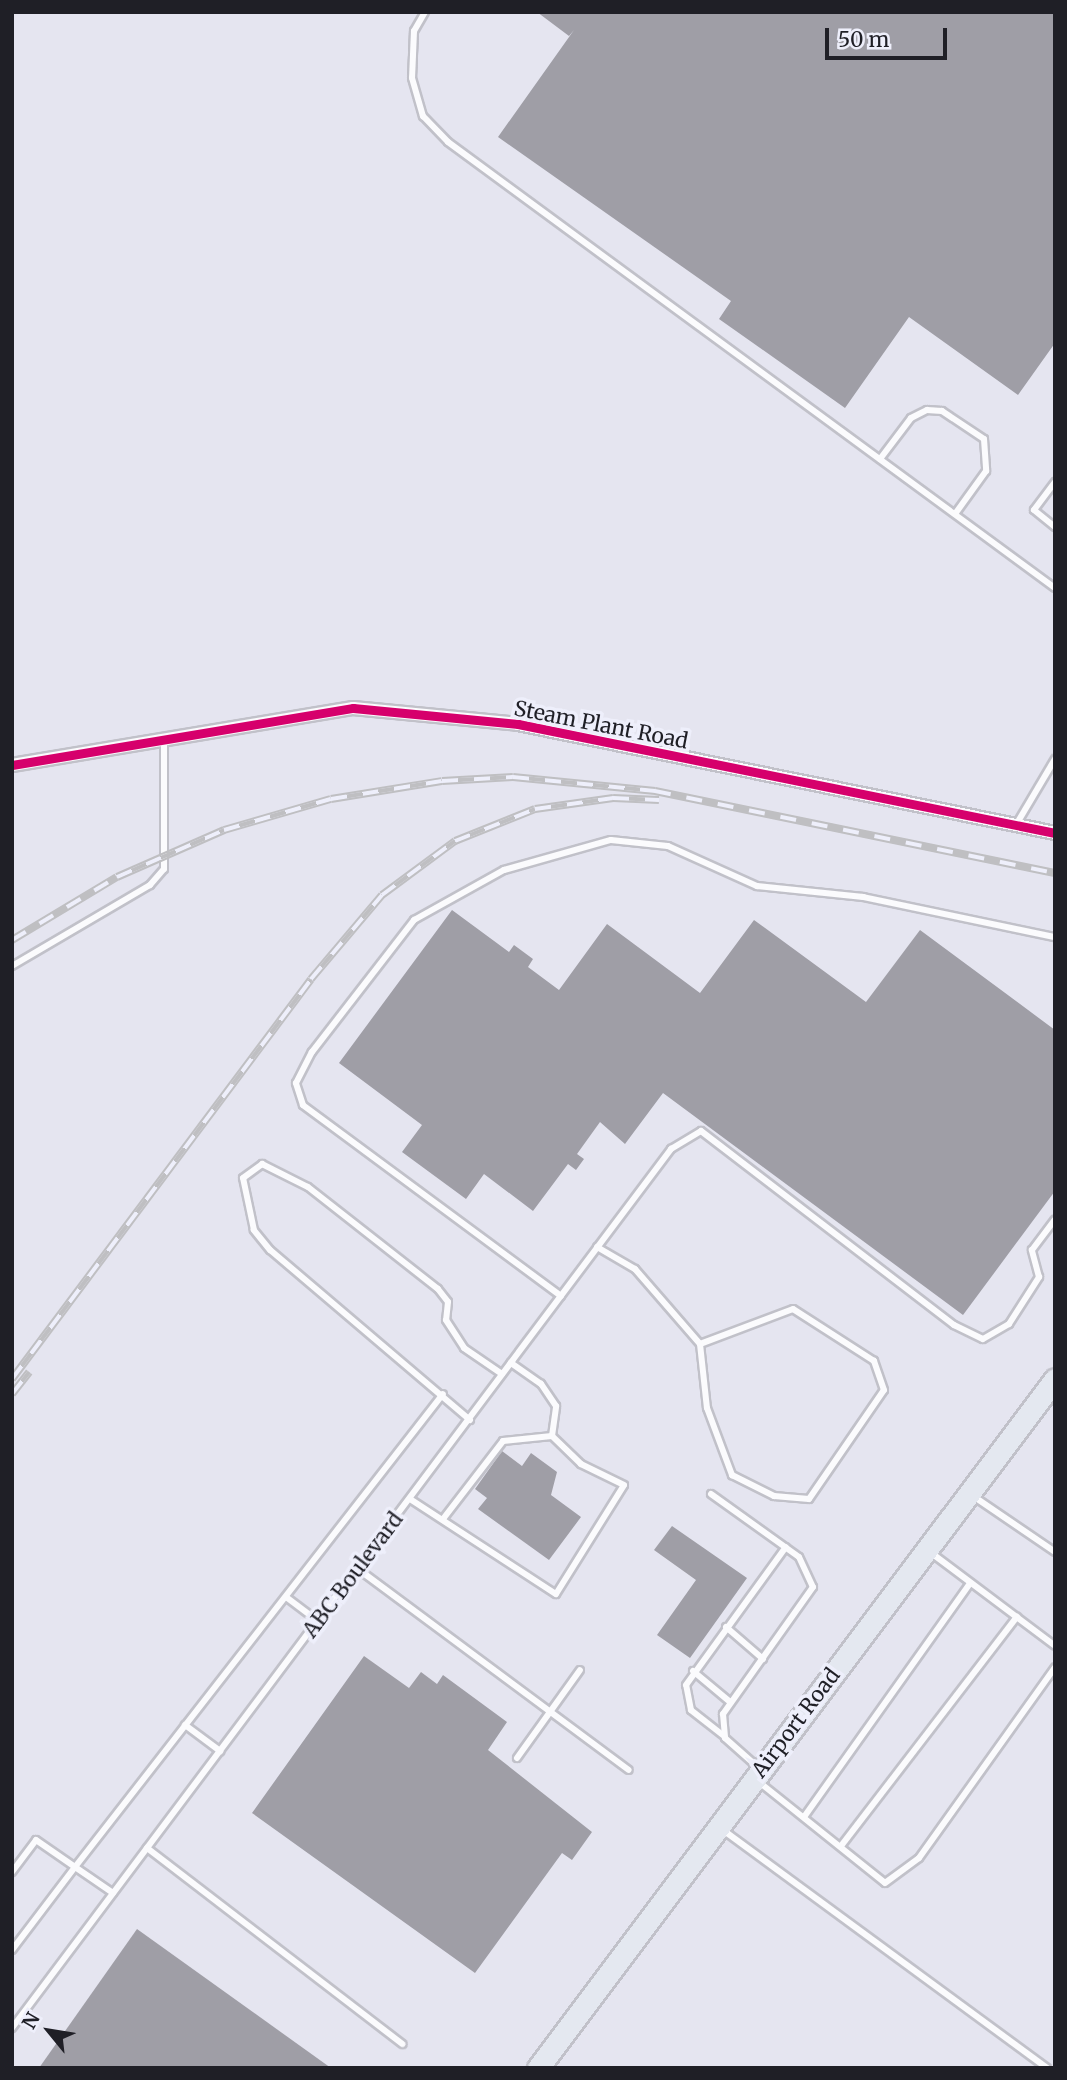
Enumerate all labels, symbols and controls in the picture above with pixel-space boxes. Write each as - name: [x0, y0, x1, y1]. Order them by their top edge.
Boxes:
- scale bar: [829, 14, 951, 58]
- text: 50 m: [838, 26, 889, 53]
- street label: Steam Plant Road: [512, 696, 690, 754]
- street label: ABC Boulevard: [298, 1507, 408, 1643]
- street label: Airport Road: [747, 1663, 845, 1783]
- north arrow: [14, 1996, 84, 2066]
- text: N: [17, 2008, 45, 2033]

